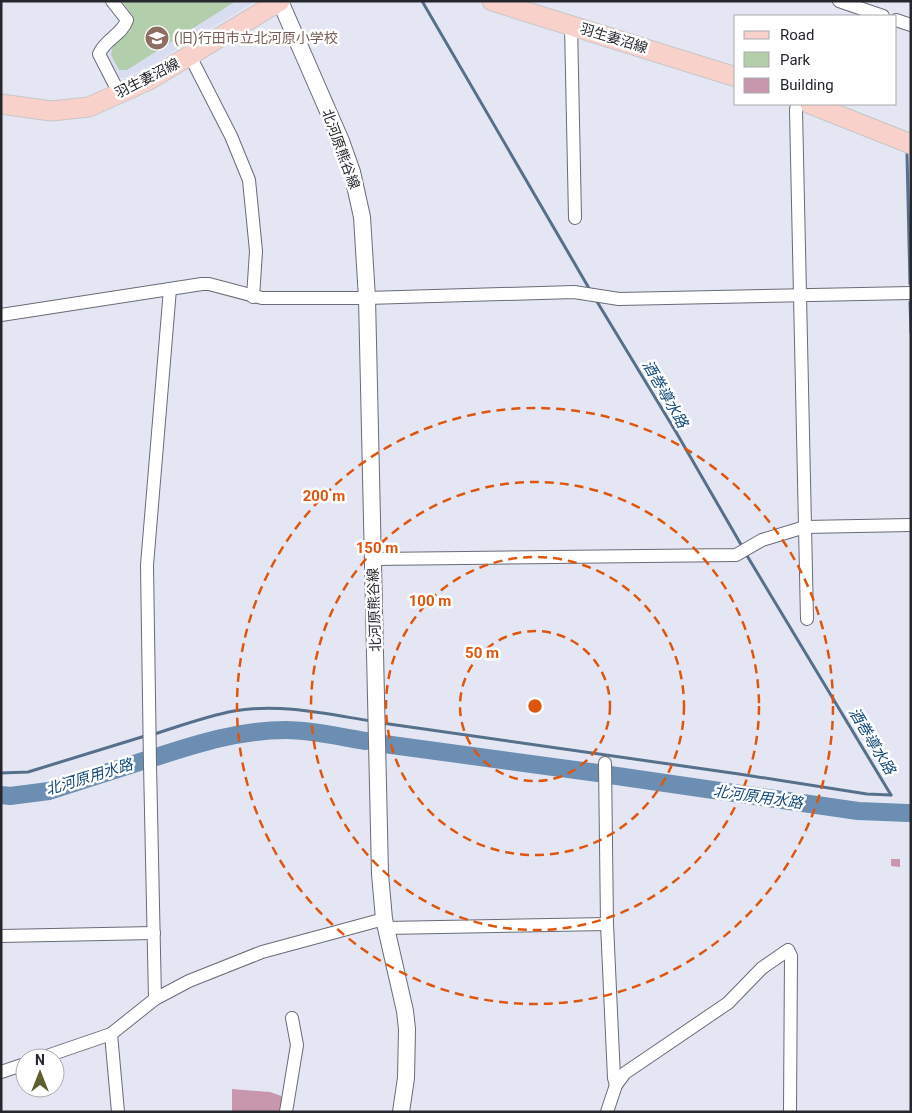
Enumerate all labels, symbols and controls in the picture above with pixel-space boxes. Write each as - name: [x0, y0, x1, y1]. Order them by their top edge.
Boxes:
- legend: [734, 15, 897, 105]
- street label: 羽生妻沼線: [578, 20, 650, 56]
- school or university icon: (旧)行田市立北河原小学校: [144, 25, 170, 51]
- text: Road: [780, 26, 814, 44]
- place label: (旧)行田市立北河原小学校: [174, 30, 338, 47]
- text: Park: [780, 51, 811, 69]
- street label: 羽生妻沼線: [112, 55, 182, 101]
- text: Building: [780, 76, 834, 94]
- street label: 北河原熊谷線: [319, 107, 363, 191]
- water label: 酒巻導水路: [638, 357, 693, 433]
- text: 200 m: [303, 487, 345, 505]
- text: 150 m: [356, 539, 398, 557]
- street label: 北河原熊谷線: [365, 568, 383, 652]
- text: 100 m: [409, 592, 451, 610]
- text: 50 m: [465, 644, 499, 662]
- centre of rings: [526, 697, 544, 715]
- water label: 酒巻導水路: [845, 704, 900, 779]
- water label: 北河原用水路: [43, 755, 137, 799]
- water label: 北河原用水路: [712, 782, 806, 812]
- north arrow: [15, 1048, 65, 1098]
- text: N: [35, 1052, 45, 1068]

